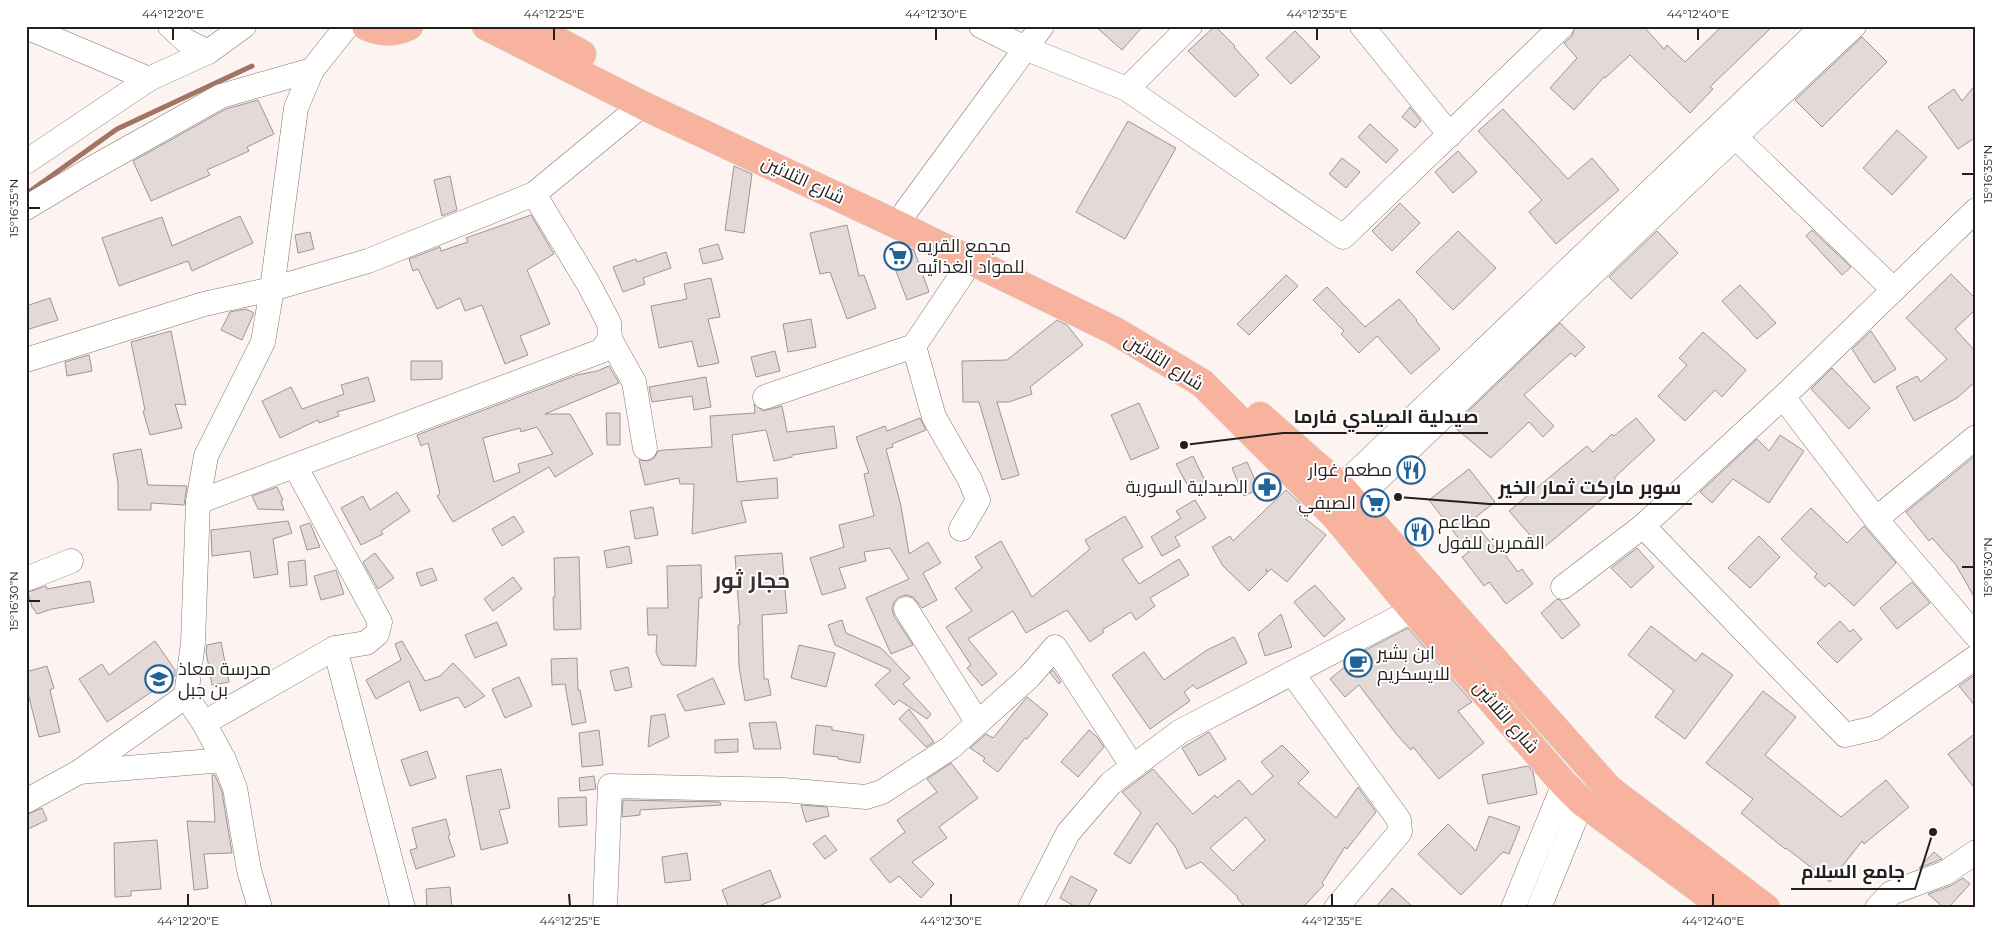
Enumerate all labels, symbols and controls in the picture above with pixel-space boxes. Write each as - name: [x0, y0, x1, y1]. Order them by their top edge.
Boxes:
- text: 44°12'20"E: [142, 6, 204, 21]
- text: 44°12'25"E: [523, 6, 585, 21]
- text: 44°12'30"E: [905, 6, 967, 21]
- text: 44°12'35"E: [1287, 6, 1347, 21]
- text: 44°12'40"E: [1667, 6, 1729, 21]
- text: 15°16'35"N: [1980, 145, 1995, 203]
- street label: شارع الثلاثين: [757, 151, 848, 210]
- text: 15°16'35"N: [6, 179, 21, 237]
- place label: مجمع القريه للمواد الغذائيه: [917, 235, 1025, 278]
- supermarket icon: مجمع القريه للمواد الغذائيه: [883, 241, 913, 271]
- street label: شارع الثلاثين: [1120, 329, 1208, 396]
- callout: صيدلية الصيادي فارما: [1283, 399, 1488, 433]
- text: صيدلية الصيادي فارما: [1294, 405, 1478, 432]
- restaurant icon: مطعم غوار: [1396, 455, 1426, 485]
- place label: مطعم غوار: [1307, 459, 1392, 482]
- callout: سوبر ماركت ثمار الخير: [1489, 470, 1692, 504]
- pharmacy icon: الصيدلية السورية: [1252, 472, 1282, 502]
- place label: الصيدلية السورية: [1126, 476, 1248, 498]
- text: سوبر ماركت ثمار الخير: [1498, 476, 1681, 499]
- supermarket icon: الصيفي: [1360, 488, 1390, 518]
- place label: الصيفي: [1298, 492, 1356, 517]
- place label: مطاعم القمرين للفول: [1438, 511, 1545, 554]
- restaurant icon: مطاعم القمرين للفول: [1404, 517, 1434, 547]
- text: 15°16'30"N: [1980, 537, 1995, 597]
- district label: حجار ثور: [713, 567, 790, 594]
- text: 15°16'30"N: [6, 571, 21, 631]
- place label: ابن بشير للايسكريم: [1376, 642, 1450, 686]
- cafe icon: ابن بشير للايسكريم: [1343, 648, 1373, 678]
- place label: مدرسة معاذ بن جبل: [178, 658, 271, 701]
- school or university icon: مدرسة معاذ بن جبل: [144, 664, 174, 694]
- street label: شارع الثلاثين: [1468, 676, 1544, 759]
- callout: جامع السلام: [1791, 855, 1915, 889]
- text: جامع السلام: [1801, 860, 1905, 885]
- text: 44°12'20"E: [157, 913, 219, 928]
- text: 44°12'25"E: [539, 913, 601, 928]
- text: 44°12'30"E: [920, 913, 982, 928]
- text: 44°12'35"E: [1302, 913, 1362, 928]
- text: 44°12'40"E: [1682, 913, 1744, 928]

